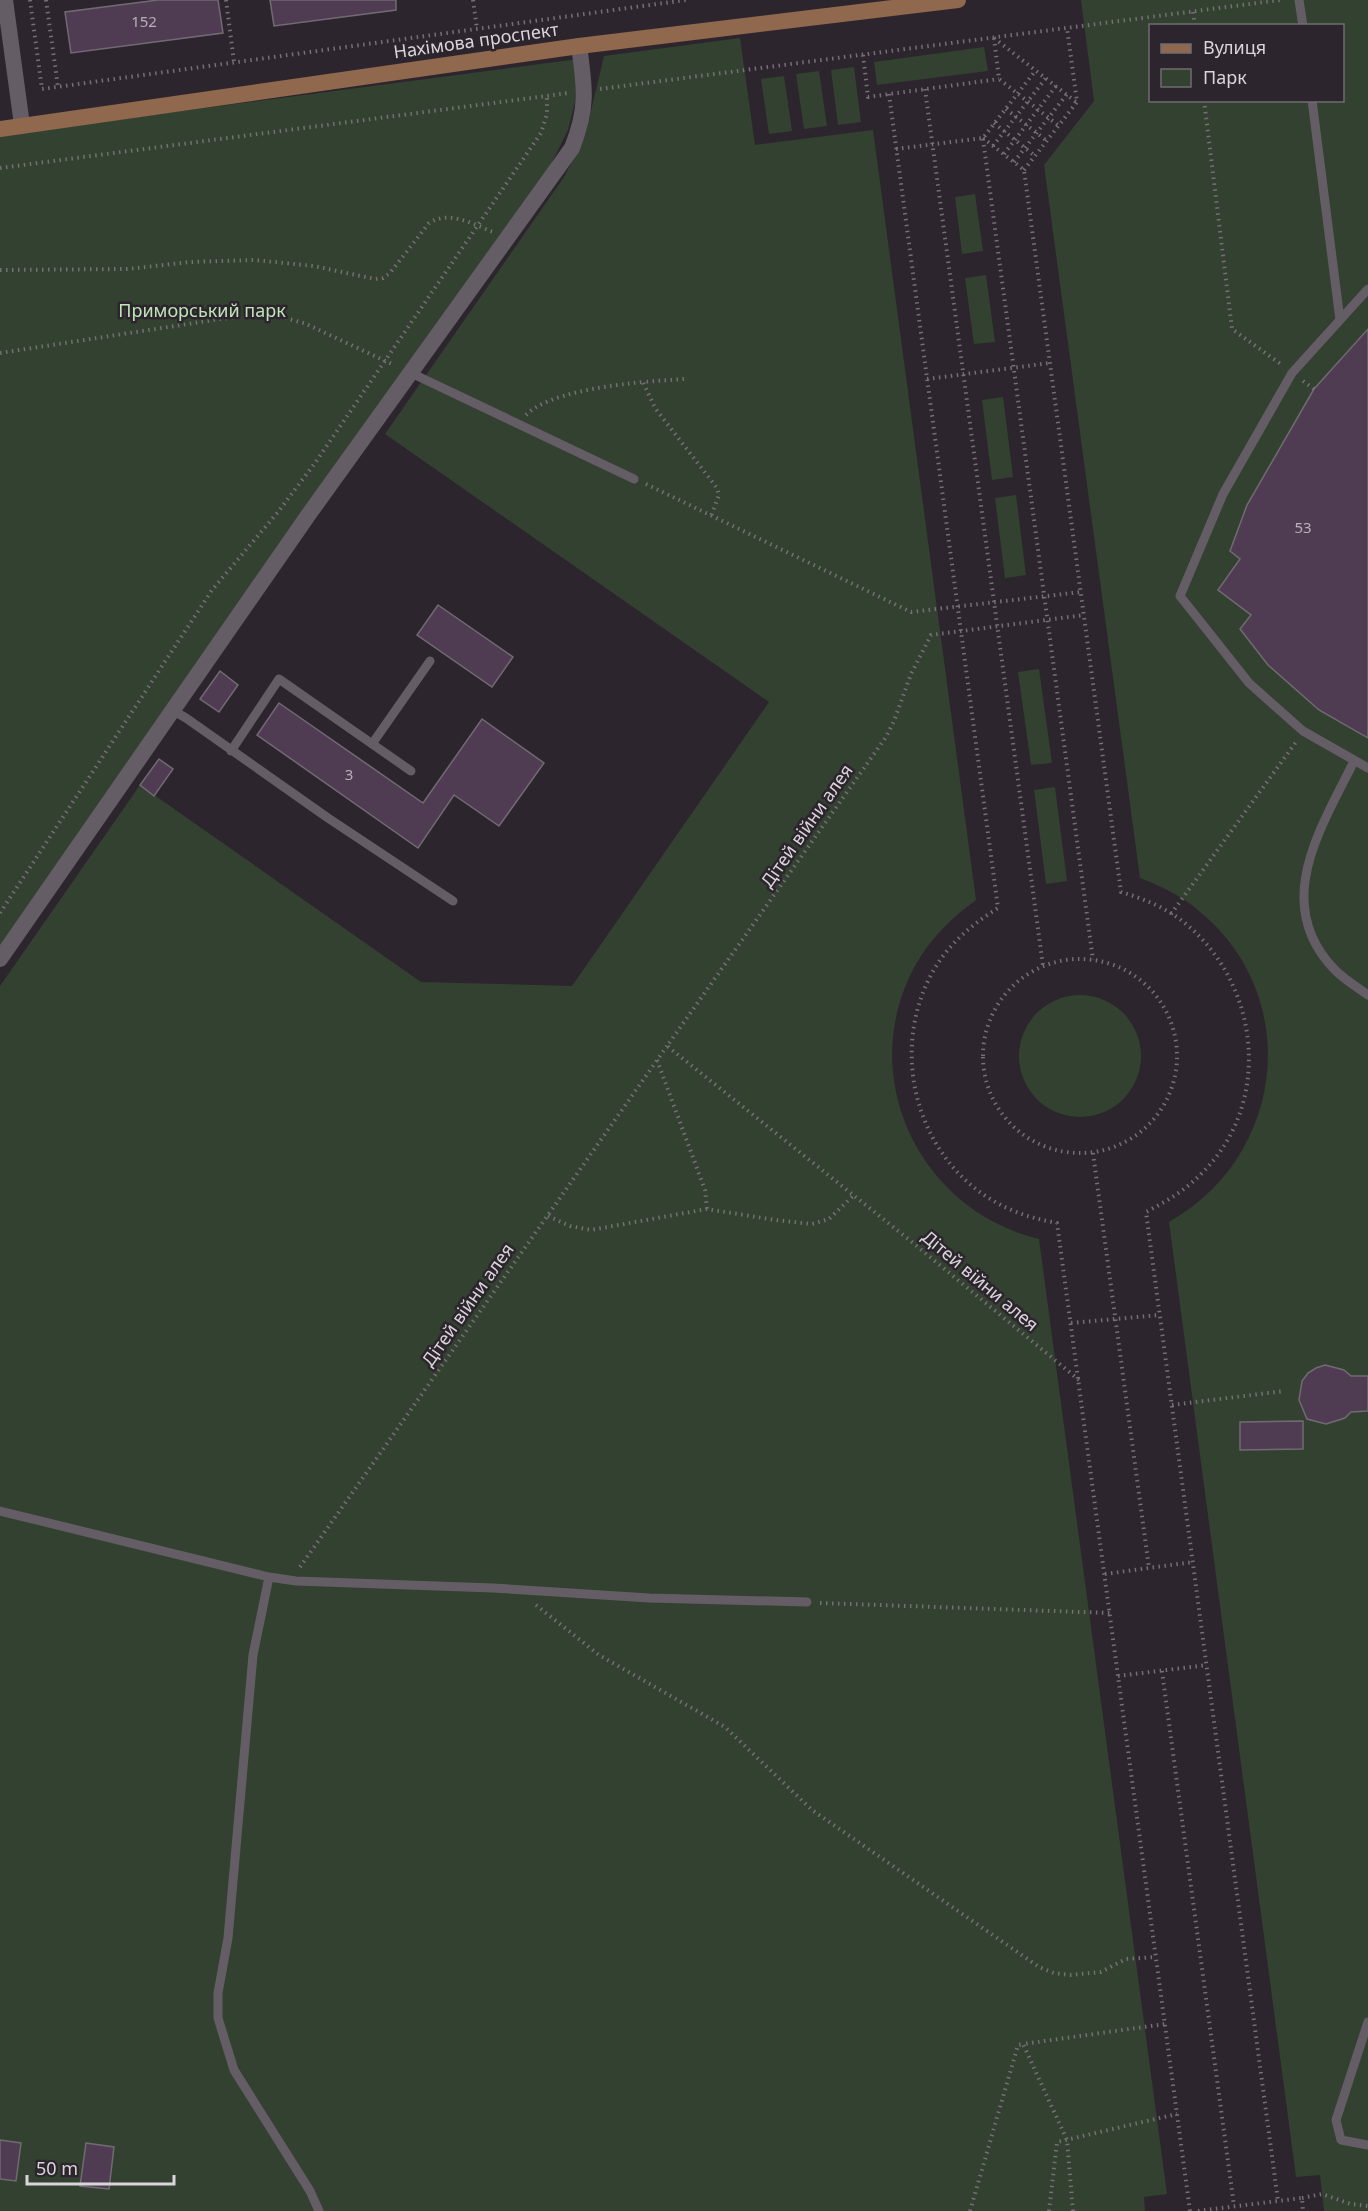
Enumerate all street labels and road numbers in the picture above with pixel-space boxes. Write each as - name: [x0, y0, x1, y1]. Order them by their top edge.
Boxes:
- street label: Нахімова проспект: [392, 16, 561, 63]
- street label: Дітей війни алея: [755, 759, 858, 892]
- street label: Дітей війни алея: [917, 1224, 1044, 1336]
- street label: Дітей війни алея: [416, 1238, 519, 1371]

